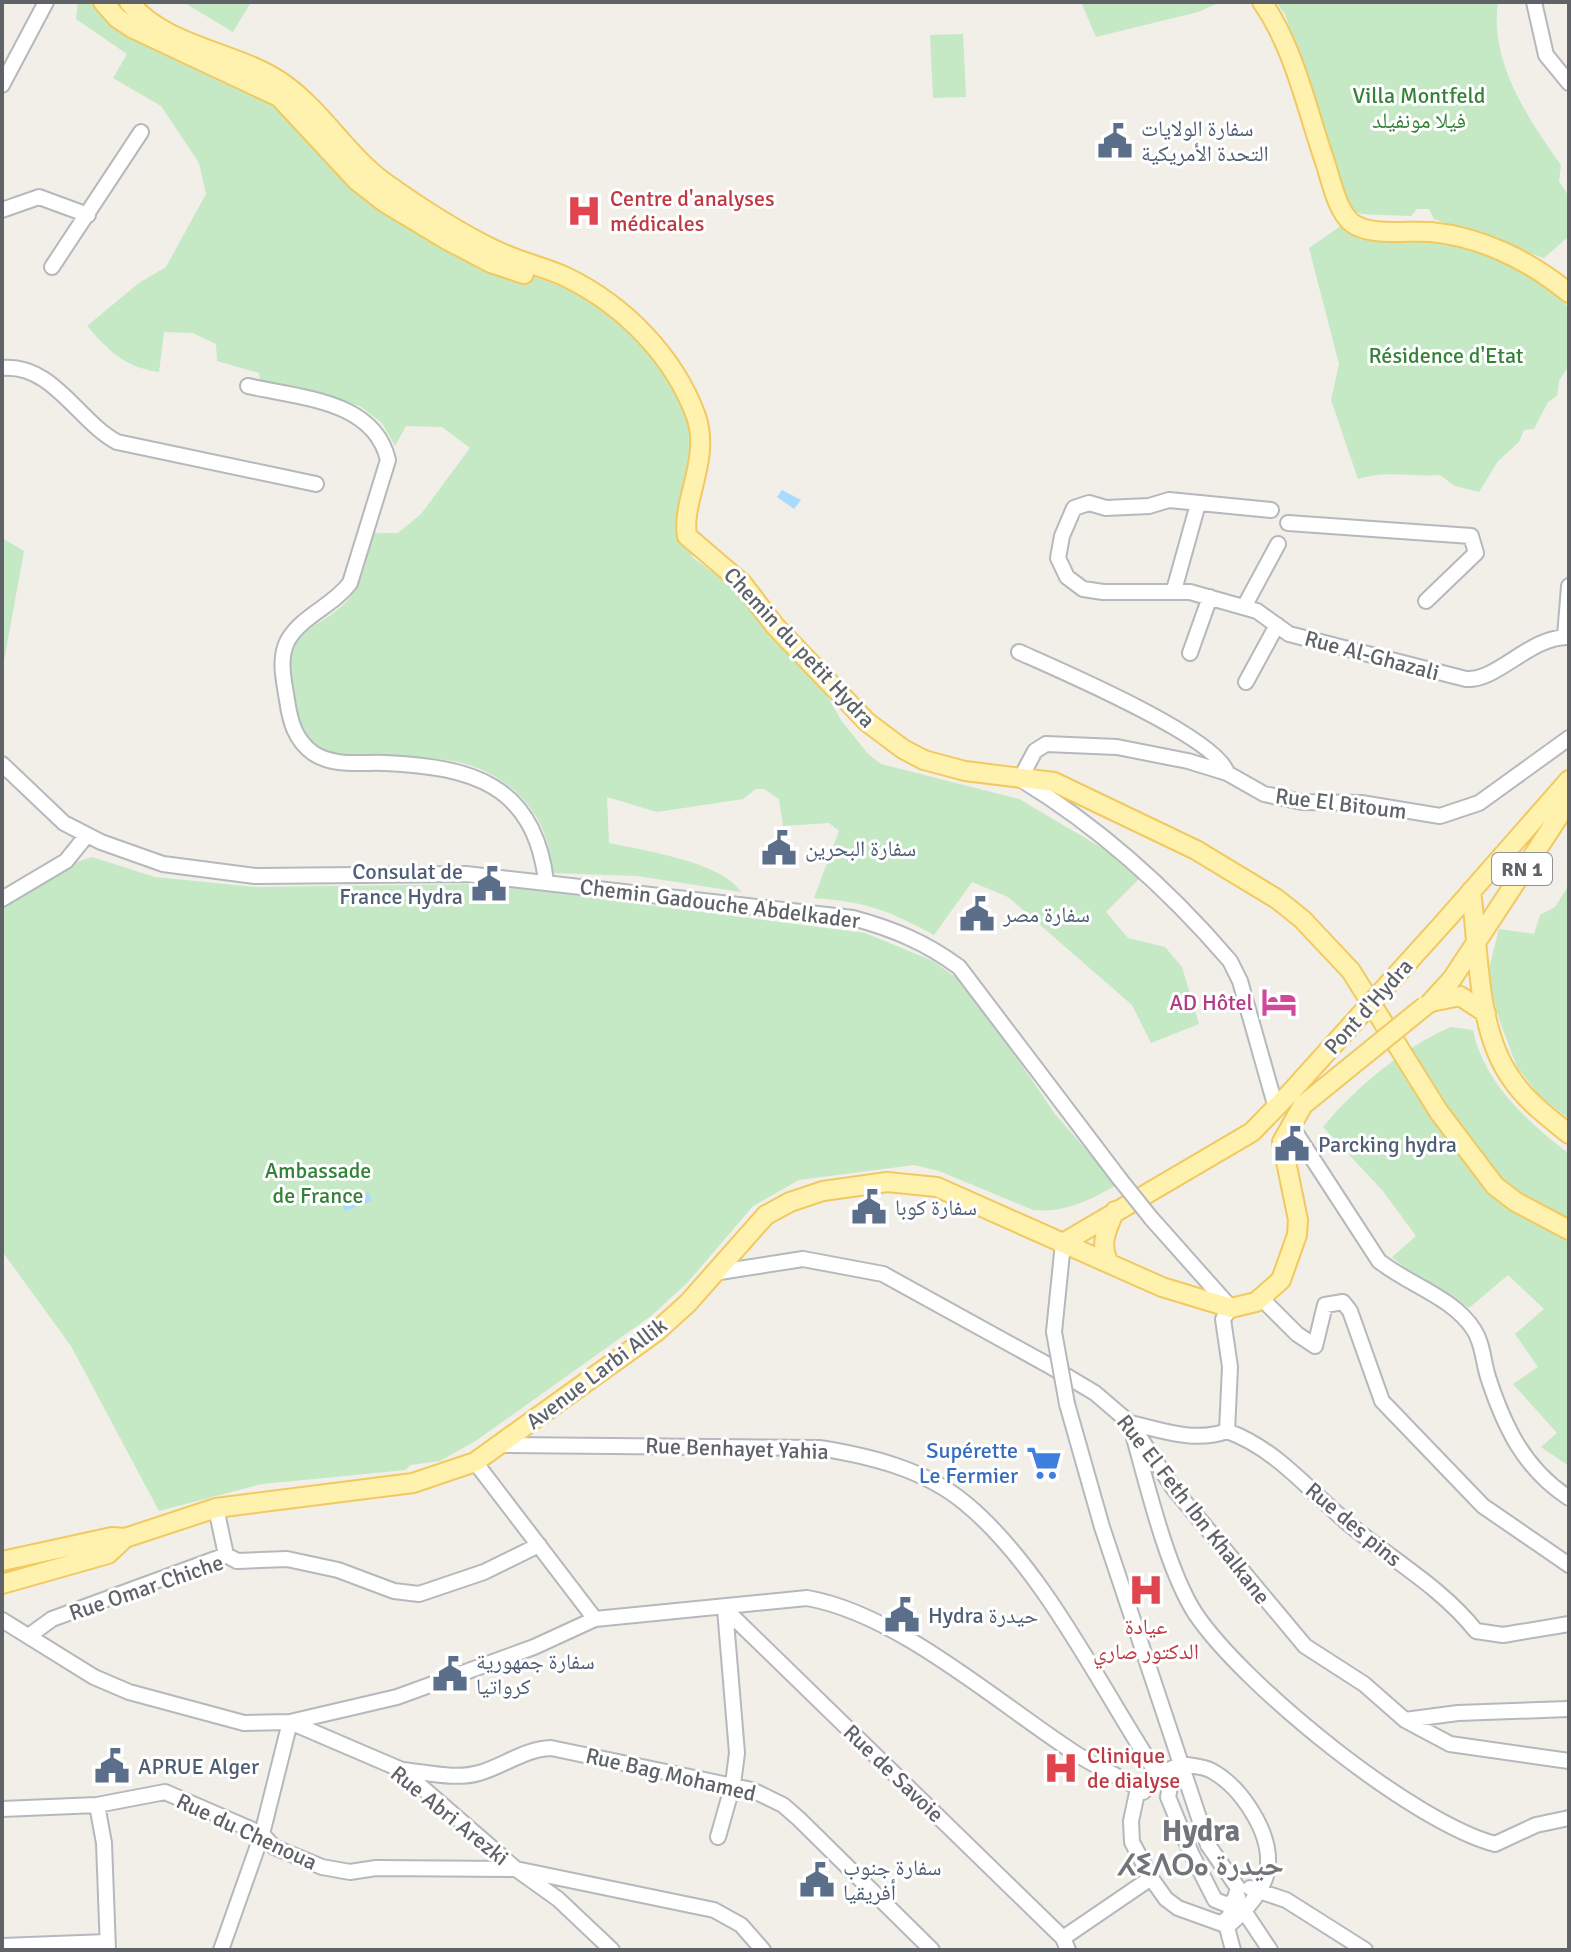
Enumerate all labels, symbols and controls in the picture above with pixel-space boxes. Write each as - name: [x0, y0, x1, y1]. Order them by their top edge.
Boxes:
- park label: Villa Montfeld فيلا مونفيلد: [1353, 82, 1485, 134]
- place label: سفارة الولايات التحدة الأمريكية: [1141, 115, 1269, 167]
- public building icon: سفارة الولايات التحدة الأمريكية: [1096, 122, 1134, 160]
- place label: Centre d'analyses médicales: [610, 185, 775, 237]
- hospital icon: Centre d'analyses médicales: [565, 192, 603, 230]
- park label: Résidence d'Etat: [1368, 342, 1524, 369]
- street label: Chemin du petit Hydra: [718, 561, 881, 733]
- street label: Rue Al-Ghazali: [1302, 625, 1442, 686]
- street label: Rue El Bitoum: [1274, 782, 1408, 825]
- public building icon: سفارة البحرين: [760, 829, 798, 867]
- place label: سفارة البحرين: [805, 835, 916, 862]
- road number: RN 1: [1492, 853, 1552, 885]
- place label: Consulat de France Hydra: [339, 858, 463, 910]
- public building icon: Consulat de France Hydra: [470, 865, 508, 903]
- street label: Chemin Gadouche Abdelkader: [578, 873, 862, 934]
- public building icon: سفارة مصر: [958, 895, 996, 933]
- place label: سفارة مصر: [1002, 901, 1090, 928]
- street label: Pont d'Hydra: [1318, 953, 1418, 1060]
- hotel icon: AD Hôtel: [1260, 983, 1298, 1021]
- place label: AD Hôtel: [1169, 989, 1253, 1016]
- public building icon: Parcking hydra: [1273, 1125, 1311, 1163]
- place label: Parcking hydra: [1318, 1131, 1457, 1158]
- park label: Ambassade de France: [265, 1157, 371, 1209]
- public building icon: سفارة كوبا: [850, 1188, 888, 1226]
- place label: سفارة كوبا: [895, 1194, 977, 1221]
- street label: Avenue Larbi Allik: [521, 1312, 672, 1435]
- street label: Rue El Feth Ibn Khalkane: [1111, 1409, 1276, 1610]
- street label: Rue Benhayet Yahia: [645, 1432, 829, 1465]
- place label: Supérette Le Fermier: [919, 1437, 1018, 1489]
- supermarket icon: Supérette Le Fermier: [1025, 1444, 1063, 1482]
- street label: Rue des pins: [1300, 1476, 1407, 1572]
- street label: Rue Omar Chiche: [66, 1548, 227, 1626]
- hospital icon: عيادة الدكتور صاري: [1127, 1571, 1165, 1609]
- public building icon: Hydra حيدرة: [883, 1596, 921, 1634]
- place label: Hydra حيدرة: [928, 1602, 1038, 1629]
- place label: عيادة الدكتور صاري: [1093, 1613, 1199, 1669]
- place label: سفارة جمهورية كرواتيا: [476, 1648, 595, 1700]
- public building icon: سفارة جمهورية كرواتيا: [431, 1655, 469, 1693]
- street label: Rue de Savoie: [838, 1719, 950, 1828]
- street label: Rue Bag Mohamed: [583, 1742, 759, 1807]
- place label: Clinique de dialyse: [1087, 1742, 1180, 1794]
- public building icon: APRUE Alger: [93, 1747, 131, 1785]
- hospital icon: Clinique de dialyse: [1042, 1749, 1080, 1787]
- place label: APRUE Alger: [138, 1753, 259, 1780]
- street label: Rue Abri Arezki: [385, 1760, 514, 1871]
- street label: Rue du Chenoua: [172, 1787, 321, 1876]
- district label: Hydra ⵃⵉⴷⵔⴰ حيدرة: [1117, 1813, 1284, 1884]
- place label: سفارة جنوب أفريقيا: [843, 1854, 942, 1906]
- public building icon: سفارة جنوب أفريقيا: [798, 1861, 836, 1899]

